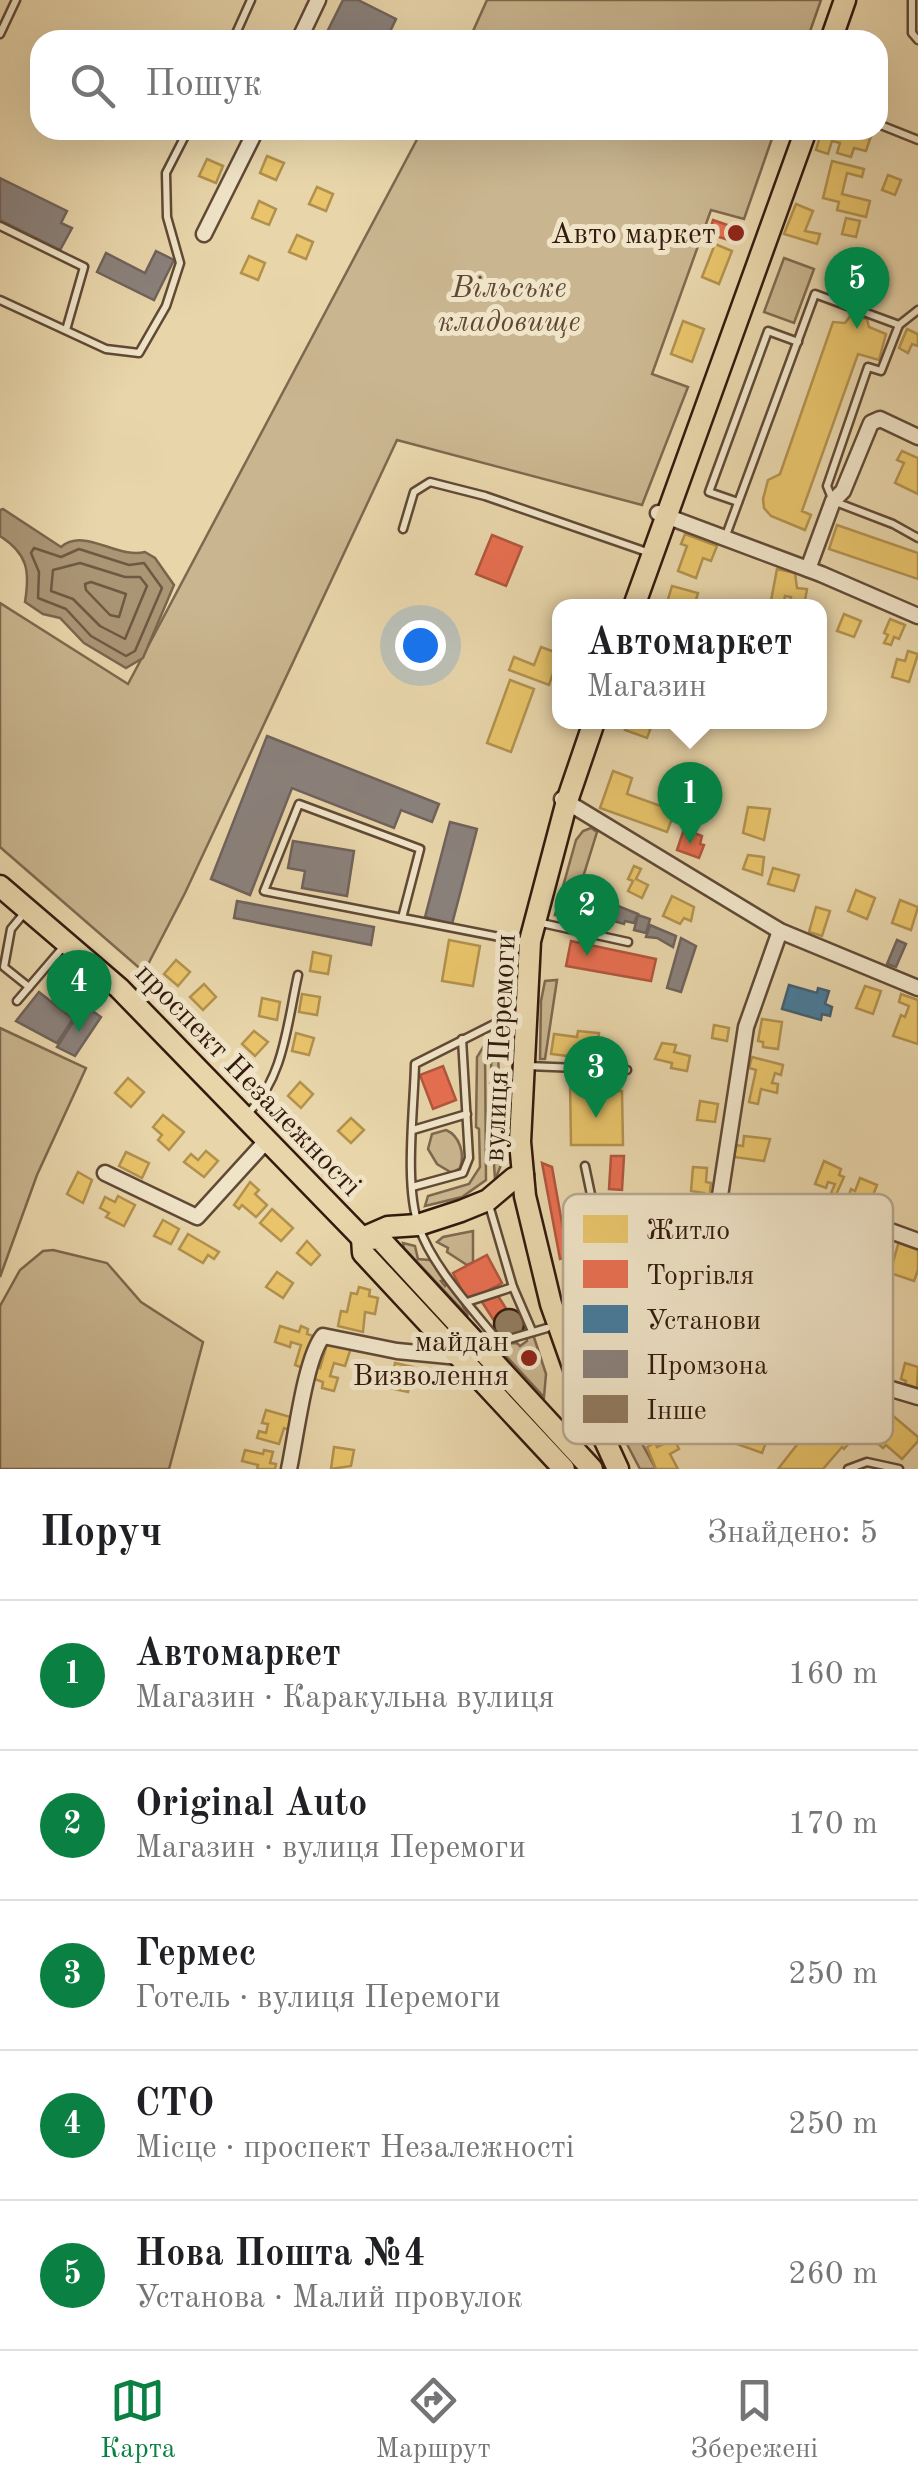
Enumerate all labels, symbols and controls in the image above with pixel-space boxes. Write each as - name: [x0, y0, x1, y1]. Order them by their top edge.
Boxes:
- search box: [30, 30, 888, 140]
- icon: search: [65, 58, 120, 113]
- text: Пошук: [145, 66, 262, 104]
- place label: Авто маркет: [551, 220, 716, 250]
- marker: Авто маркет: [725, 222, 747, 244]
- pin: 5: [824, 246, 890, 329]
- park label: Вільське кладовище: [437, 274, 581, 338]
- popup: [552, 599, 827, 729]
- your location: [395, 620, 446, 671]
- text: Автомаркет: [587, 625, 792, 663]
- text: Магазин: [587, 672, 707, 704]
- pin: 1: [658, 762, 722, 844]
- pin: 2: [554, 874, 620, 956]
- street label: вулиця Перемоги: [480, 933, 522, 1163]
- pin: 4: [46, 950, 112, 1032]
- street label: проспект Незалежності: [129, 958, 366, 1202]
- pin: 3: [564, 1036, 628, 1118]
- legend: [563, 1194, 893, 1444]
- text: Житло: [646, 1218, 730, 1246]
- text: Торгівля: [646, 1263, 754, 1291]
- text: Установи: [646, 1308, 761, 1336]
- place label: майдан Визволення: [352, 1328, 509, 1392]
- marker: майдан Визволення: [518, 1347, 540, 1369]
- text: Промзона: [646, 1353, 768, 1381]
- text: Інше: [646, 1398, 707, 1426]
- text: Поруч: [40, 1513, 162, 1555]
- text: Знайдено: 5: [707, 1518, 878, 1550]
- text: Автомаркет: [135, 1636, 341, 1674]
- text: 1: [63, 1659, 82, 1691]
- text: 160 m: [788, 1659, 878, 1691]
- text: Магазин · Каракульна вулиця: [135, 1683, 554, 1715]
- text: Original Auto: [135, 1786, 367, 1824]
- text: 2: [63, 1809, 82, 1841]
- text: 170 m: [788, 1809, 878, 1841]
- text: Магазин · вулиця Перемоги: [135, 1833, 526, 1865]
- text: Гермес: [135, 1936, 257, 1974]
- text: 3: [63, 1959, 82, 1991]
- text: 250 m: [788, 1959, 878, 1991]
- text: Готель · вулиця Перемоги: [135, 1983, 501, 2015]
- text: СТО: [135, 2086, 214, 2124]
- text: 4: [63, 2109, 82, 2141]
- text: 250 m: [788, 2109, 878, 2141]
- text: Місце · проспект Незалежності: [135, 2133, 574, 2165]
- text: Нова Пошта №4: [135, 2236, 426, 2274]
- text: 5: [63, 2259, 82, 2291]
- text: 260 m: [788, 2259, 878, 2291]
- text: Установа · Малий провулок: [135, 2283, 523, 2315]
- tab: Карта: [100, 2373, 176, 2468]
- tab: Маршрут: [376, 2373, 491, 2468]
- tab: Збережені: [691, 2373, 818, 2468]

